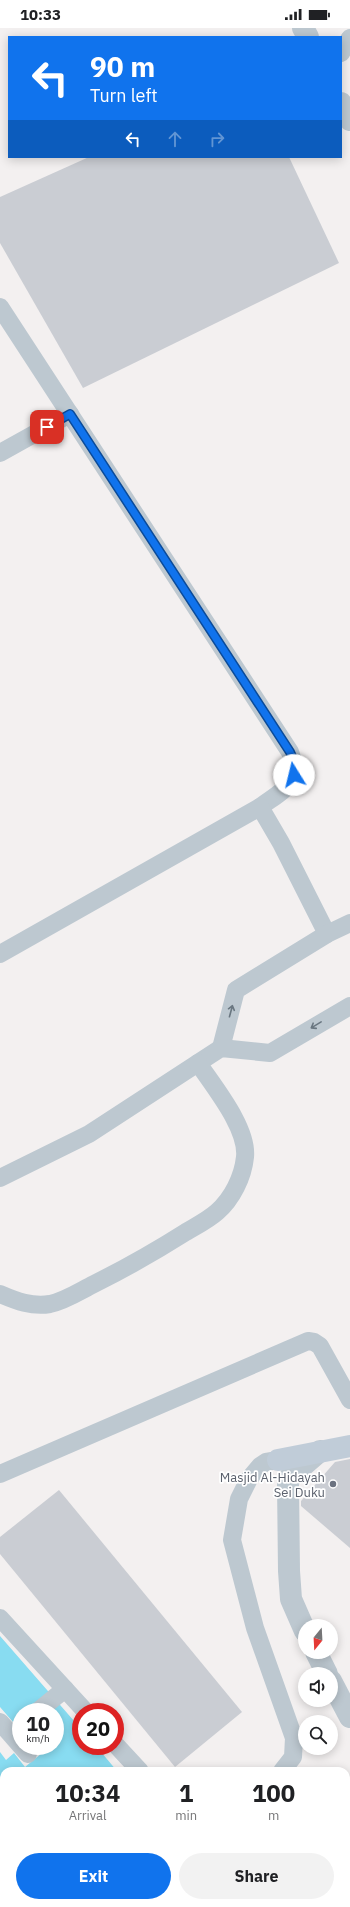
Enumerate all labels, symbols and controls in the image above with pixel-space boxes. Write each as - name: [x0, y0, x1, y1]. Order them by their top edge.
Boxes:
- text: 10:33: [20, 5, 61, 24]
- text: 90 m: [90, 48, 155, 85]
- icon: left: [24, 52, 76, 104]
- text: Turn left: [90, 84, 158, 107]
- icon: left: [122, 128, 144, 150]
- icon: ahead: [164, 128, 186, 150]
- icon: right: [206, 128, 228, 150]
- pin: [30, 410, 64, 444]
- icon: arrive: [36, 416, 58, 438]
- position arrow: [273, 754, 315, 796]
- one-way arrow: [227, 1004, 235, 1017]
- one-way arrow: [310, 1022, 322, 1030]
- place label: Masjid Al-Hidayah Sei Duku: [220, 1469, 325, 1501]
- marker: Masjid Al-Hidayah Sei Duku: [328, 1479, 338, 1489]
- north arrow: [298, 1619, 338, 1659]
- map controls: [298, 1619, 338, 1755]
- button: sound: [298, 1667, 338, 1707]
- speed limit sign: 20: [72, 1703, 124, 1755]
- text: 10: [26, 1710, 50, 1737]
- button: search: [298, 1715, 338, 1755]
- text: km/h: [26, 1732, 50, 1745]
- text: 10:34: [55, 1777, 120, 1809]
- text: 1: [179, 1777, 193, 1809]
- text: 100: [252, 1777, 295, 1809]
- text: Arrival: [69, 1807, 107, 1824]
- text: min: [175, 1807, 197, 1824]
- text: m: [268, 1807, 279, 1824]
- button: Exit: [16, 1853, 171, 1899]
- button: Share: [179, 1853, 334, 1899]

